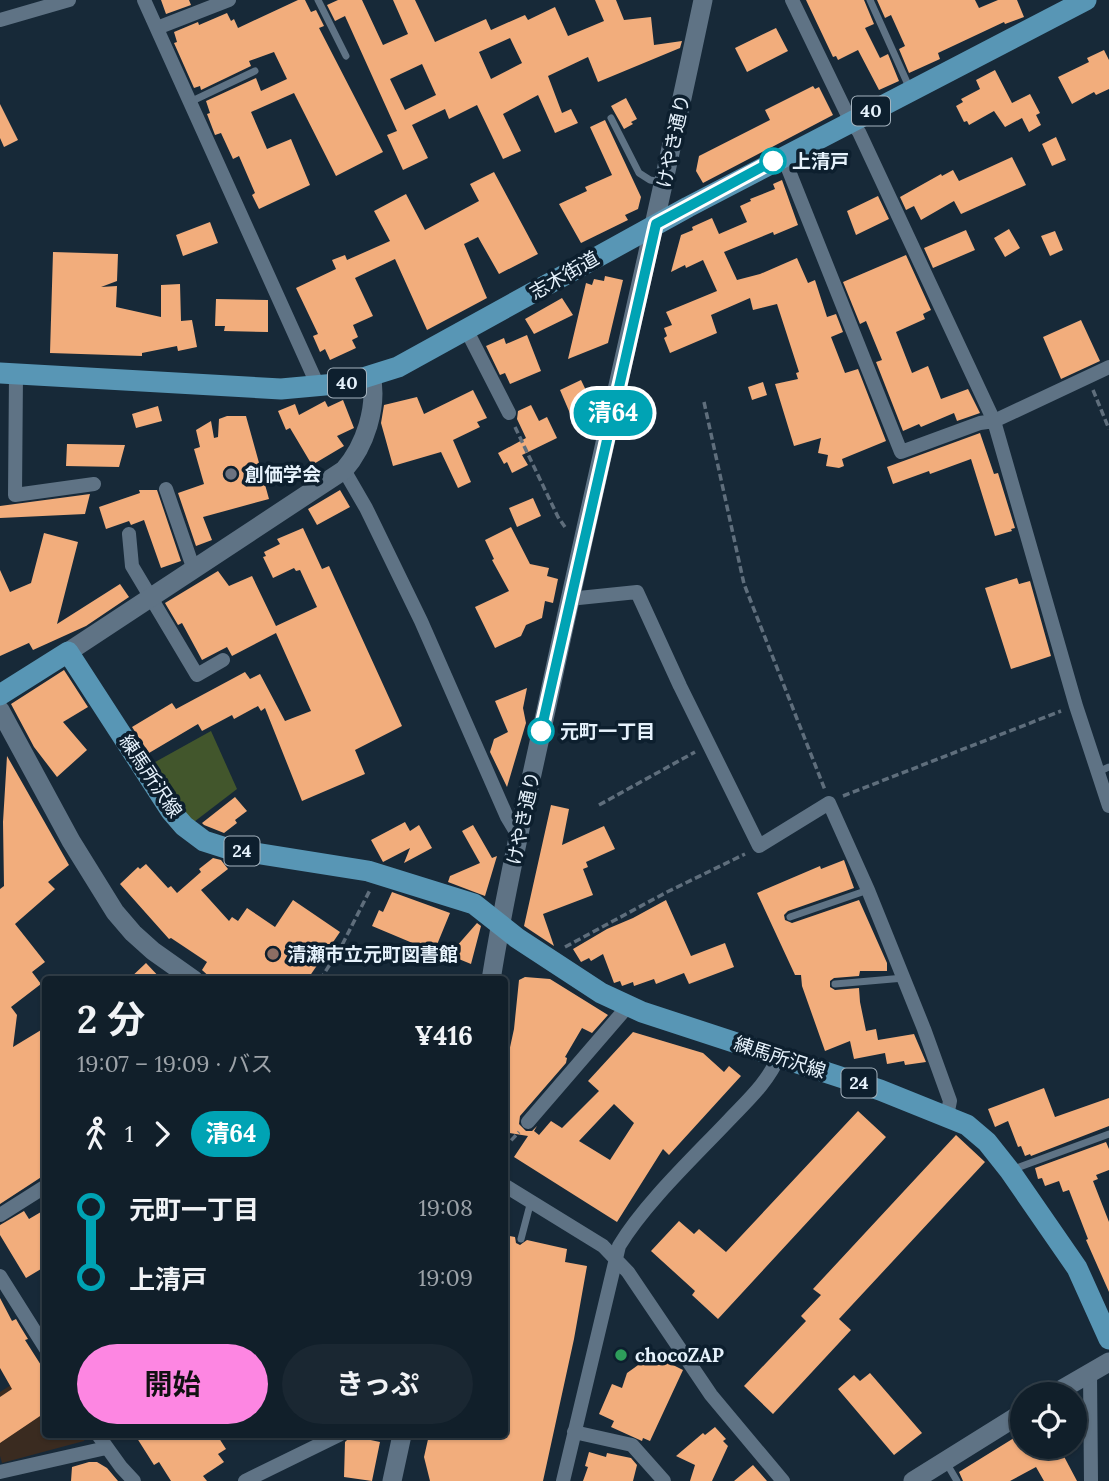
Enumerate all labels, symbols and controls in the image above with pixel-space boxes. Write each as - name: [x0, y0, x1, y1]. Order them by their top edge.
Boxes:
- street label: けやき通り: [651, 92, 695, 190]
- road number: 40: [852, 96, 890, 126]
- marker: 上清戸: [760, 148, 786, 174]
- place label: 上清戸: [792, 149, 849, 173]
- street label: 志木街道: [525, 246, 603, 304]
- road number: 40: [328, 368, 366, 398]
- line badge: 清64: [573, 390, 653, 436]
- text: 清64: [588, 397, 638, 428]
- place label: 創価学会: [245, 462, 321, 486]
- marker: 創価学会: [223, 466, 239, 482]
- marker: 元町一丁目: [528, 718, 554, 744]
- place label: 元町一丁目: [560, 719, 655, 743]
- street label: 練馬所沢線: [114, 730, 188, 822]
- street label: けやき通り: [501, 769, 545, 867]
- road number: 24: [224, 836, 260, 866]
- place label: 清瀬市立元町図書館: [287, 942, 458, 966]
- marker: 清瀬市立元町図書館: [265, 946, 281, 962]
- text: 2 分: [77, 995, 145, 1043]
- text: ¥416: [414, 1019, 473, 1052]
- street label: 練馬所沢線: [731, 1031, 829, 1083]
- text: 19:07 – 19:09 · バス: [77, 1049, 273, 1078]
- road number: 24: [842, 1068, 876, 1098]
- icon: walk: [77, 1115, 115, 1153]
- icon: forward: [143, 1115, 181, 1153]
- text: 清64: [205, 1118, 256, 1149]
- text: 1: [125, 1119, 133, 1148]
- text: 元町一丁目: [129, 1193, 259, 1226]
- text: 19:08: [418, 1193, 473, 1222]
- text: 上清戸: [129, 1263, 207, 1296]
- text: 19:09: [418, 1263, 473, 1292]
- place label: chocoZAP: [635, 1343, 724, 1367]
- button: 開始: [77, 1344, 268, 1424]
- button: きっぷ: [282, 1344, 473, 1424]
- marker: chocoZAP: [613, 1347, 629, 1363]
- map controls: [1010, 1382, 1087, 1459]
- button: locate: [1010, 1382, 1087, 1459]

